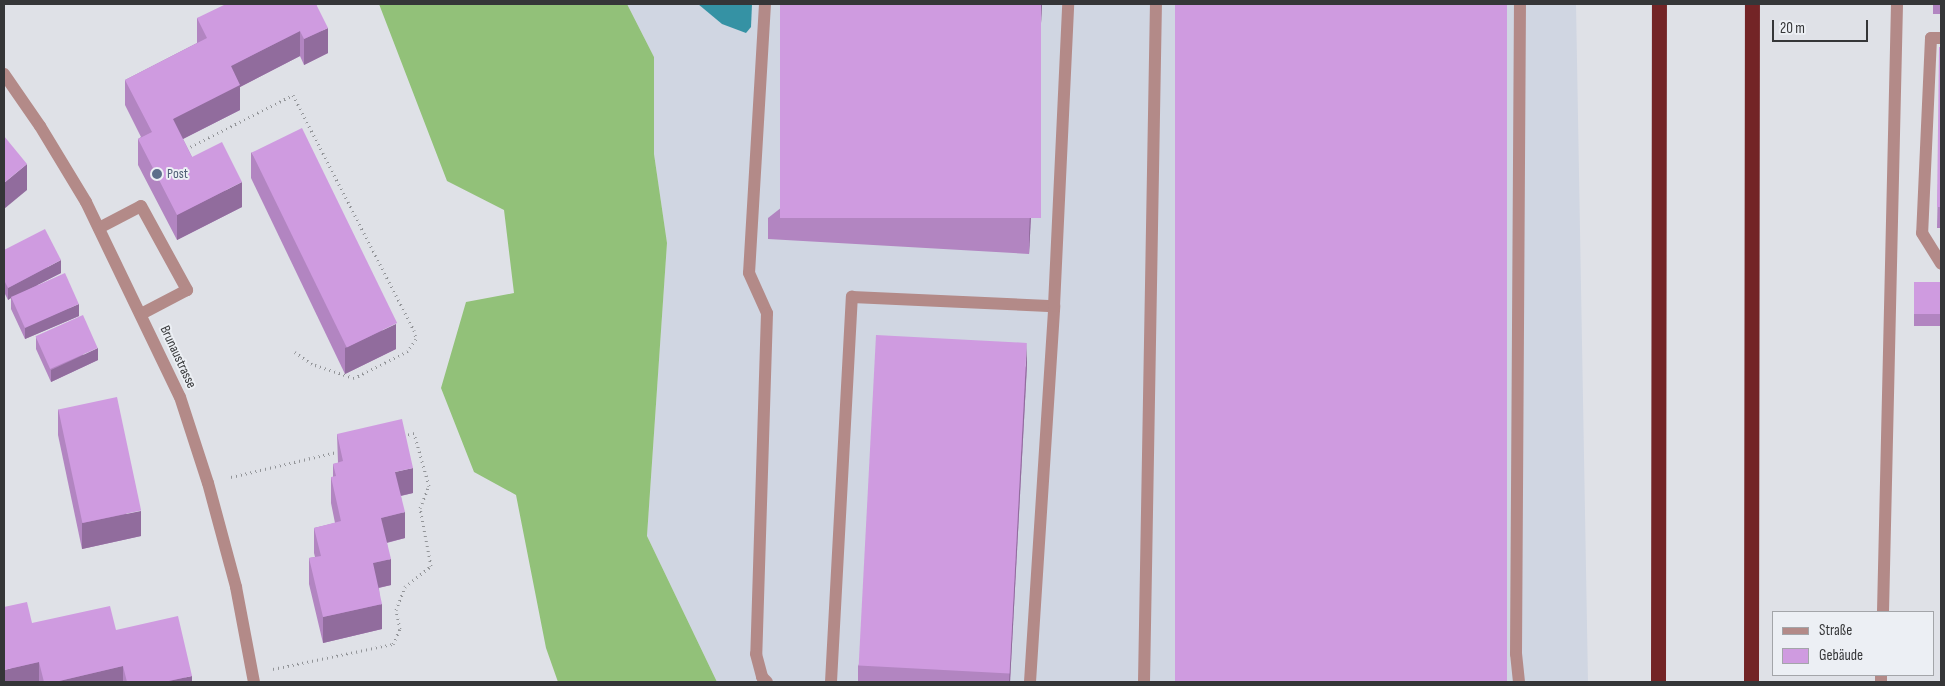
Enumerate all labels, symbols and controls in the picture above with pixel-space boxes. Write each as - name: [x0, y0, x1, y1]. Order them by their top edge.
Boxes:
- scale bar: [1775, 10, 1871, 42]
- text: 20 m: [1780, 19, 1805, 38]
- place label: Post: [167, 166, 188, 182]
- marker: Post: [151, 168, 163, 180]
- street label: Brunaustrasse: [156, 323, 200, 391]
- legend: [1772, 611, 1935, 676]
- text: Straße: [1819, 621, 1852, 640]
- text: Gebäude: [1819, 646, 1863, 665]

